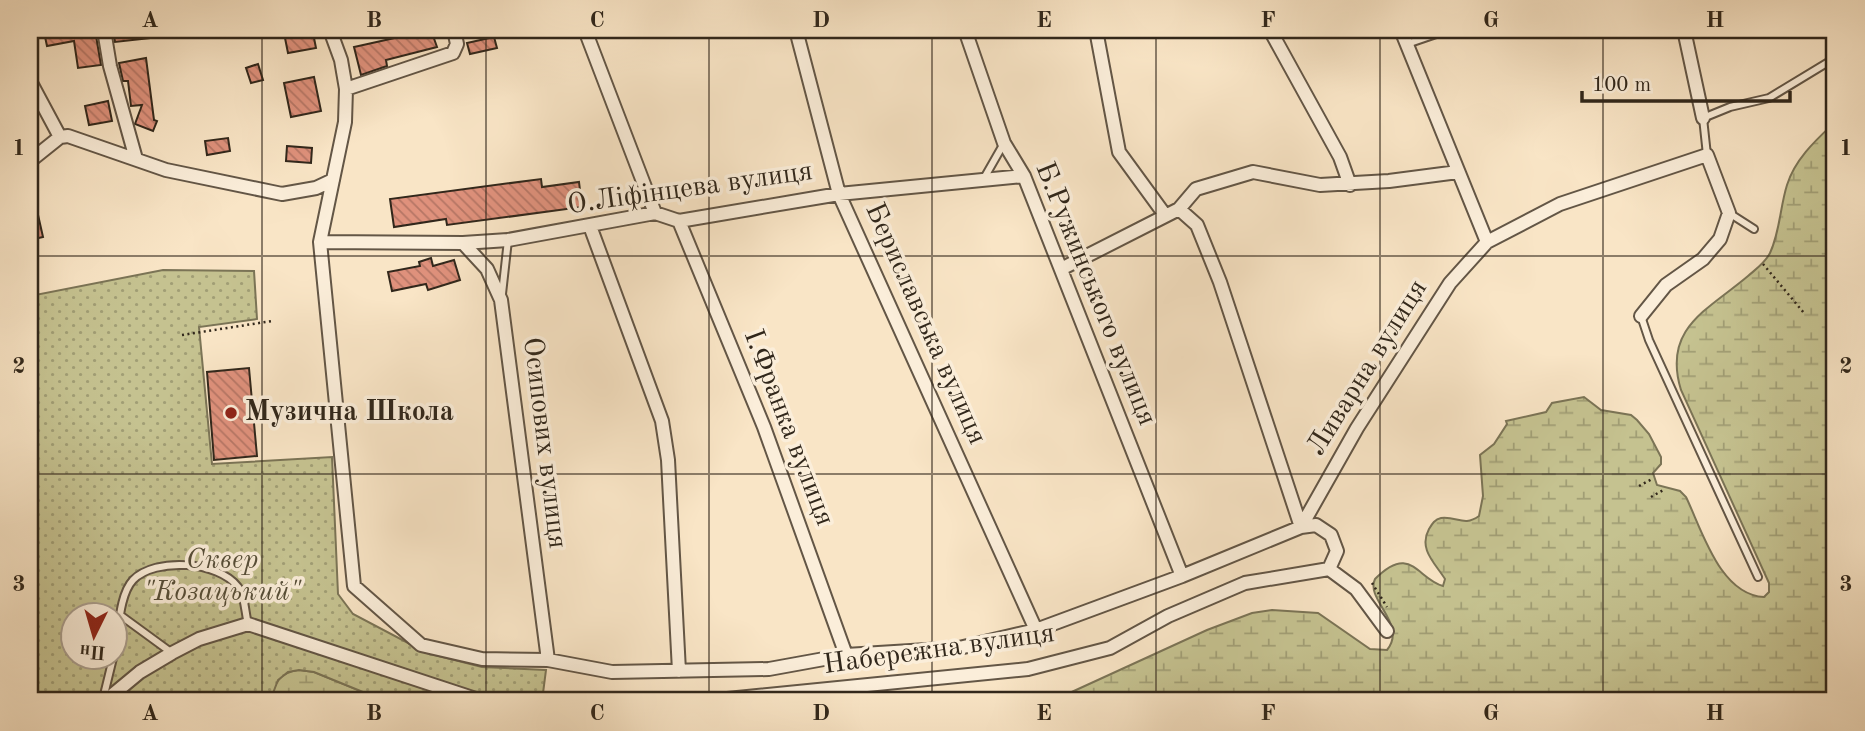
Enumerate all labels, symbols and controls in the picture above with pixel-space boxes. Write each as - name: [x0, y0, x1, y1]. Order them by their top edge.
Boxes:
- text: A: [141, 9, 159, 32]
- text: B: [366, 9, 382, 32]
- text: C: [589, 9, 605, 32]
- text: D: [812, 9, 830, 32]
- text: E: [1036, 9, 1052, 32]
- text: F: [1260, 9, 1276, 32]
- text: G: [1483, 9, 1499, 32]
- text: H: [1706, 9, 1724, 32]
- scale bar: [1582, 60, 1790, 104]
- text: 100 m: [1592, 75, 1651, 96]
- text: 1: [12, 137, 26, 160]
- text: 1: [1839, 137, 1853, 160]
- street label: О.Ліфінцева вулиця: [566, 158, 814, 220]
- street label: Б.Ружинського вулиця: [1029, 158, 1161, 430]
- street label: Бериславська вулиця: [859, 199, 991, 449]
- street label: Ливарна вулиця: [1303, 275, 1433, 461]
- street label: І.Франка вулиця: [738, 326, 838, 530]
- street label: Осипових вулиця: [517, 336, 571, 550]
- text: 2: [12, 355, 26, 378]
- text: 2: [1839, 355, 1853, 378]
- place label: Музична Школа: [245, 399, 454, 427]
- marker: Музична Школа: [223, 405, 239, 421]
- park label: Сквер "Козацький": [143, 547, 302, 607]
- text: 3: [12, 573, 26, 596]
- text: 3: [1839, 573, 1853, 596]
- north arrow: [60, 602, 130, 672]
- street label: Набережна вулиця: [822, 620, 1056, 680]
- text: Пн: [79, 640, 107, 661]
- text: A: [141, 702, 159, 725]
- text: B: [366, 702, 382, 725]
- text: C: [589, 702, 605, 725]
- text: D: [812, 702, 830, 725]
- text: E: [1036, 702, 1052, 725]
- text: F: [1260, 702, 1276, 725]
- text: G: [1483, 702, 1499, 725]
- text: H: [1706, 702, 1724, 725]

